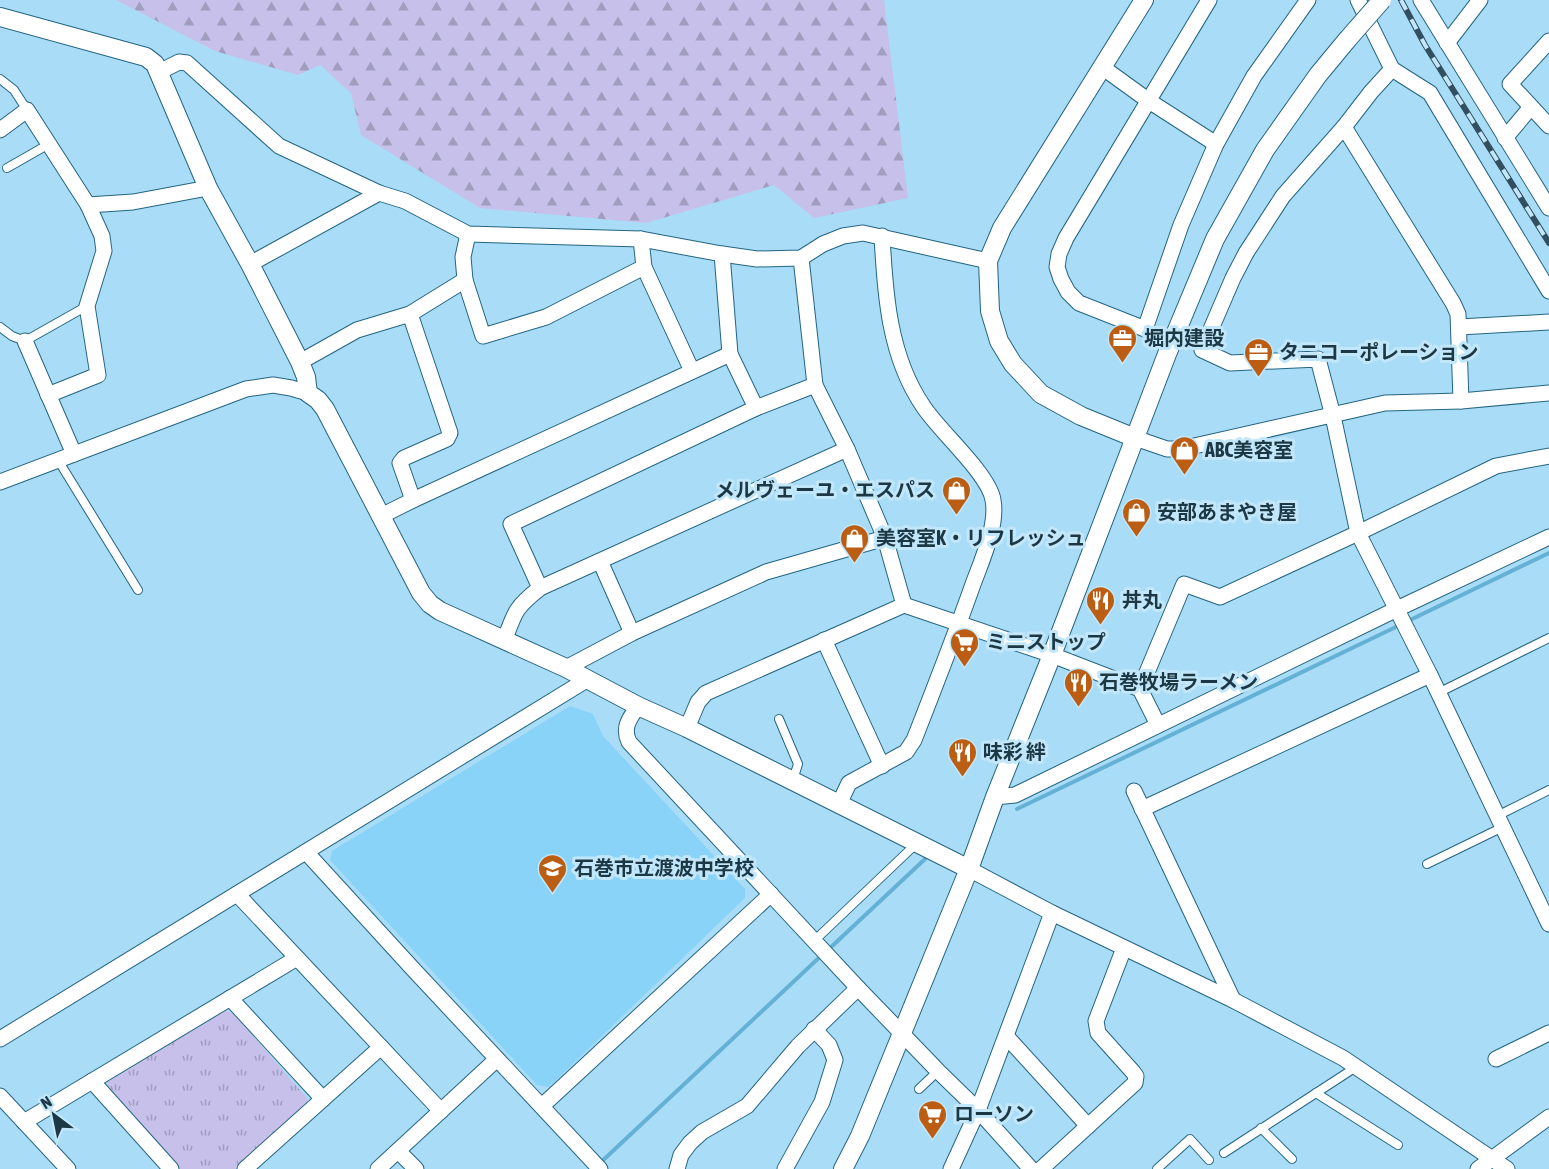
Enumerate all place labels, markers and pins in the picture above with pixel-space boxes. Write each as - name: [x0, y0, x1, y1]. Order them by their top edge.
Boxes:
- office icon: 堀内建設: [1107, 322, 1139, 364]
- place label: 堀内建設: [1144, 326, 1224, 349]
- office icon: タニコーポレーション: [1242, 336, 1274, 378]
- place label: タニコーポレーション: [1279, 340, 1479, 363]
- shop icon: ABC美容室: [1168, 434, 1200, 476]
- place label: ABC美容室: [1204, 438, 1293, 461]
- shop icon: メルヴェーユ・エスパス: [940, 474, 972, 516]
- place label: メルヴェーユ・エスパス: [715, 478, 935, 501]
- shop icon: 安部あまやき屋: [1120, 496, 1152, 538]
- place label: 安部あまやき屋: [1157, 500, 1297, 523]
- shop icon: 美容室K・リフレッシュ: [839, 522, 871, 564]
- place label: 美容室K・リフレッシュ: [876, 526, 1086, 549]
- restaurant icon: 丼丸: [1085, 584, 1117, 626]
- place label: 丼丸: [1122, 588, 1162, 611]
- supermarket icon: ミニストップ: [949, 626, 981, 668]
- place label: ミニストップ: [986, 630, 1106, 653]
- restaurant icon: 石巻牧場ラーメン: [1062, 666, 1094, 708]
- place label: 石巻牧場ラーメン: [1099, 670, 1258, 693]
- restaurant icon: 味彩 絆: [946, 736, 978, 778]
- place label: 味彩 絆: [983, 740, 1046, 763]
- school or university icon: 石巻市立渡波中学校: [537, 852, 569, 894]
- place label: 石巻市立渡波中学校: [574, 856, 754, 879]
- supermarket icon: ローソン: [917, 1098, 949, 1140]
- place label: ローソン: [954, 1102, 1034, 1125]

